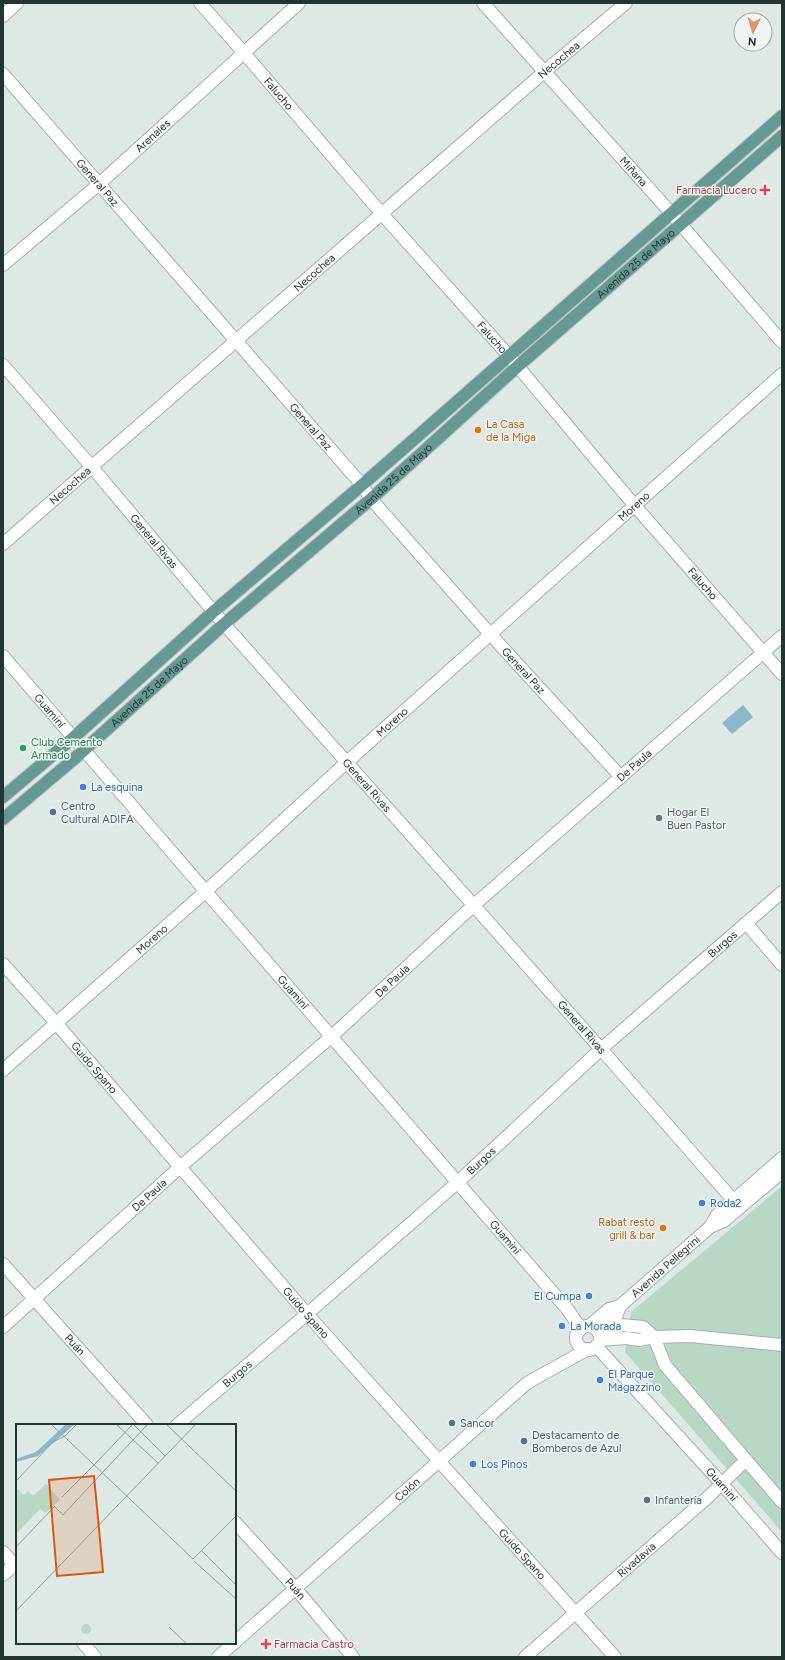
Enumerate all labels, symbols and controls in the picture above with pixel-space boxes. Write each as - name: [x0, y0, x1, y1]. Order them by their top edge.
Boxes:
- north arrow: [733, 12, 773, 52]
- text: N: [747, 35, 757, 48]
- street label: Necochea: [535, 39, 582, 81]
- street label: Falucho: [261, 75, 296, 113]
- street label: Arenales: [133, 117, 173, 155]
- street label: Miñana: [617, 154, 650, 189]
- street label: General Paz: [73, 157, 121, 209]
- place label: Farmacia Lucero: [676, 184, 757, 197]
- marker: Farmacia Lucero: [760, 185, 770, 195]
- street label: Avenida 25 de Mayo: [594, 226, 678, 302]
- street label: Necochea: [291, 251, 338, 294]
- street label: Falucho: [474, 319, 510, 356]
- street label: General Paz: [286, 401, 335, 453]
- place label: La Casa de la Miga: [486, 418, 536, 444]
- marker: La Casa de la Miga: [473, 425, 483, 435]
- street label: Avenida 25 de Mayo: [352, 441, 435, 517]
- street label: Necochea: [47, 464, 94, 507]
- street label: Moreno: [616, 489, 653, 524]
- street label: General Rivas: [127, 512, 180, 571]
- street label: Falucho: [685, 565, 720, 603]
- street label: General Paz: [499, 645, 548, 697]
- street label: Avenida 25 de Mayo: [108, 654, 191, 730]
- street label: Guaminí: [31, 691, 68, 731]
- street label: Moreno: [374, 705, 411, 740]
- place label: Club Cemento Armado: [31, 736, 103, 762]
- marker: Club Cemento Armado: [18, 743, 28, 753]
- street label: De Paula: [614, 747, 655, 784]
- street label: General Rivas: [340, 756, 394, 815]
- place label: La esquina: [91, 781, 143, 794]
- marker: La esquina: [78, 782, 88, 792]
- place label: Centro Cultural ADIFA: [61, 800, 134, 826]
- place label: Hogar El Buen Pastor: [667, 806, 726, 832]
- marker: Centro Cultural ADIFA: [48, 807, 58, 817]
- marker: Hogar El Buen Pastor: [654, 813, 664, 823]
- street label: Moreno: [133, 922, 170, 957]
- street label: Burgos: [705, 928, 740, 961]
- street label: De Paula: [372, 962, 412, 1000]
- street label: Guaminí: [274, 973, 311, 1012]
- street label: General Rivas: [555, 998, 608, 1057]
- street label: Guido Spano: [68, 1039, 120, 1096]
- street label: Burgos: [464, 1144, 498, 1177]
- street label: De Paula: [129, 1176, 170, 1214]
- place label: Roda2: [710, 1197, 741, 1210]
- marker: Roda2: [697, 1198, 707, 1208]
- place label: Rabat resto grill & bar: [598, 1216, 655, 1242]
- street label: Guaminí: [487, 1218, 523, 1257]
- marker: Rabat resto grill & bar: [658, 1223, 668, 1233]
- street label: Avenida Pellegrini: [629, 1233, 703, 1300]
- street label: Guido Spano: [280, 1285, 332, 1341]
- place label: El Cumpa: [534, 1290, 581, 1303]
- marker: El Cumpa: [584, 1291, 594, 1301]
- place label: La Morada: [570, 1320, 621, 1333]
- marker: La Morada: [557, 1321, 567, 1331]
- street label: Puán: [62, 1331, 88, 1358]
- street label: Burgos: [220, 1358, 255, 1390]
- place label: El Parque Magazzino: [608, 1368, 661, 1394]
- marker: El Parque Magazzino: [595, 1375, 605, 1385]
- place label: Sancor: [460, 1417, 495, 1430]
- marker: Sancor: [447, 1418, 457, 1428]
- inset map: [16, 1424, 236, 1644]
- place label: Destacamento de Bomberos de Azul: [532, 1429, 621, 1455]
- marker: Destacamento de Bomberos de Azul: [519, 1436, 529, 1446]
- place label: Los Pinos: [481, 1458, 528, 1471]
- marker: Los Pinos: [468, 1459, 478, 1469]
- street label: Guaminí: [703, 1465, 740, 1504]
- street label: Colón: [392, 1475, 423, 1504]
- place label: Infantería: [655, 1494, 702, 1507]
- marker: Infantería: [642, 1495, 652, 1505]
- street label: Guido Spano: [496, 1526, 548, 1582]
- street label: Rivadavia: [615, 1540, 659, 1580]
- street label: Puán: [282, 1576, 308, 1602]
- place label: Farmacia Castro: [274, 1638, 354, 1651]
- marker: Farmacia Castro: [261, 1639, 271, 1649]

